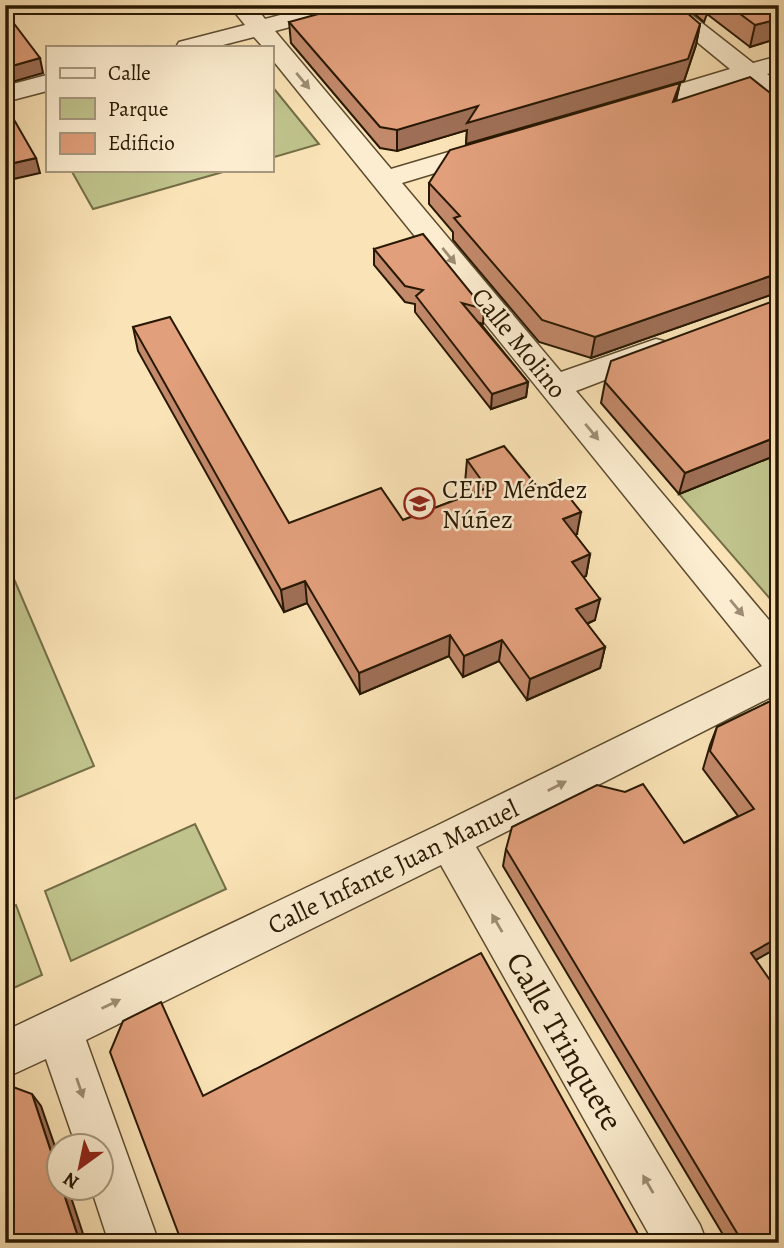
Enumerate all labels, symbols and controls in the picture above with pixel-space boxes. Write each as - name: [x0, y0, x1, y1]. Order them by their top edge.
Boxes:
- legend: [46, 46, 273, 172]
- text: Calle: [108, 59, 151, 87]
- one-way arrow: [295, 72, 311, 90]
- text: Parque: [108, 95, 168, 123]
- text: Edificio: [108, 129, 175, 157]
- one-way arrow: [441, 246, 456, 264]
- street label: Calle Molino: [463, 280, 575, 406]
- one-way arrow: [584, 424, 599, 441]
- place label: CEIP Méndez Núñez: [442, 472, 587, 537]
- school or university icon: CEIP Méndez Núñez: [402, 487, 436, 521]
- one-way arrow: [729, 599, 744, 616]
- one-way arrow: [547, 780, 567, 791]
- street label: Calle Infante Juan Manuel: [262, 791, 524, 943]
- one-way arrow: [491, 914, 503, 933]
- street label: Calle Trinquete: [496, 944, 634, 1138]
- one-way arrow: [101, 999, 121, 1010]
- one-way arrow: [75, 1077, 86, 1098]
- north arrow: [46, 1132, 116, 1202]
- text: N: [58, 1166, 84, 1195]
- one-way arrow: [642, 1174, 654, 1193]

